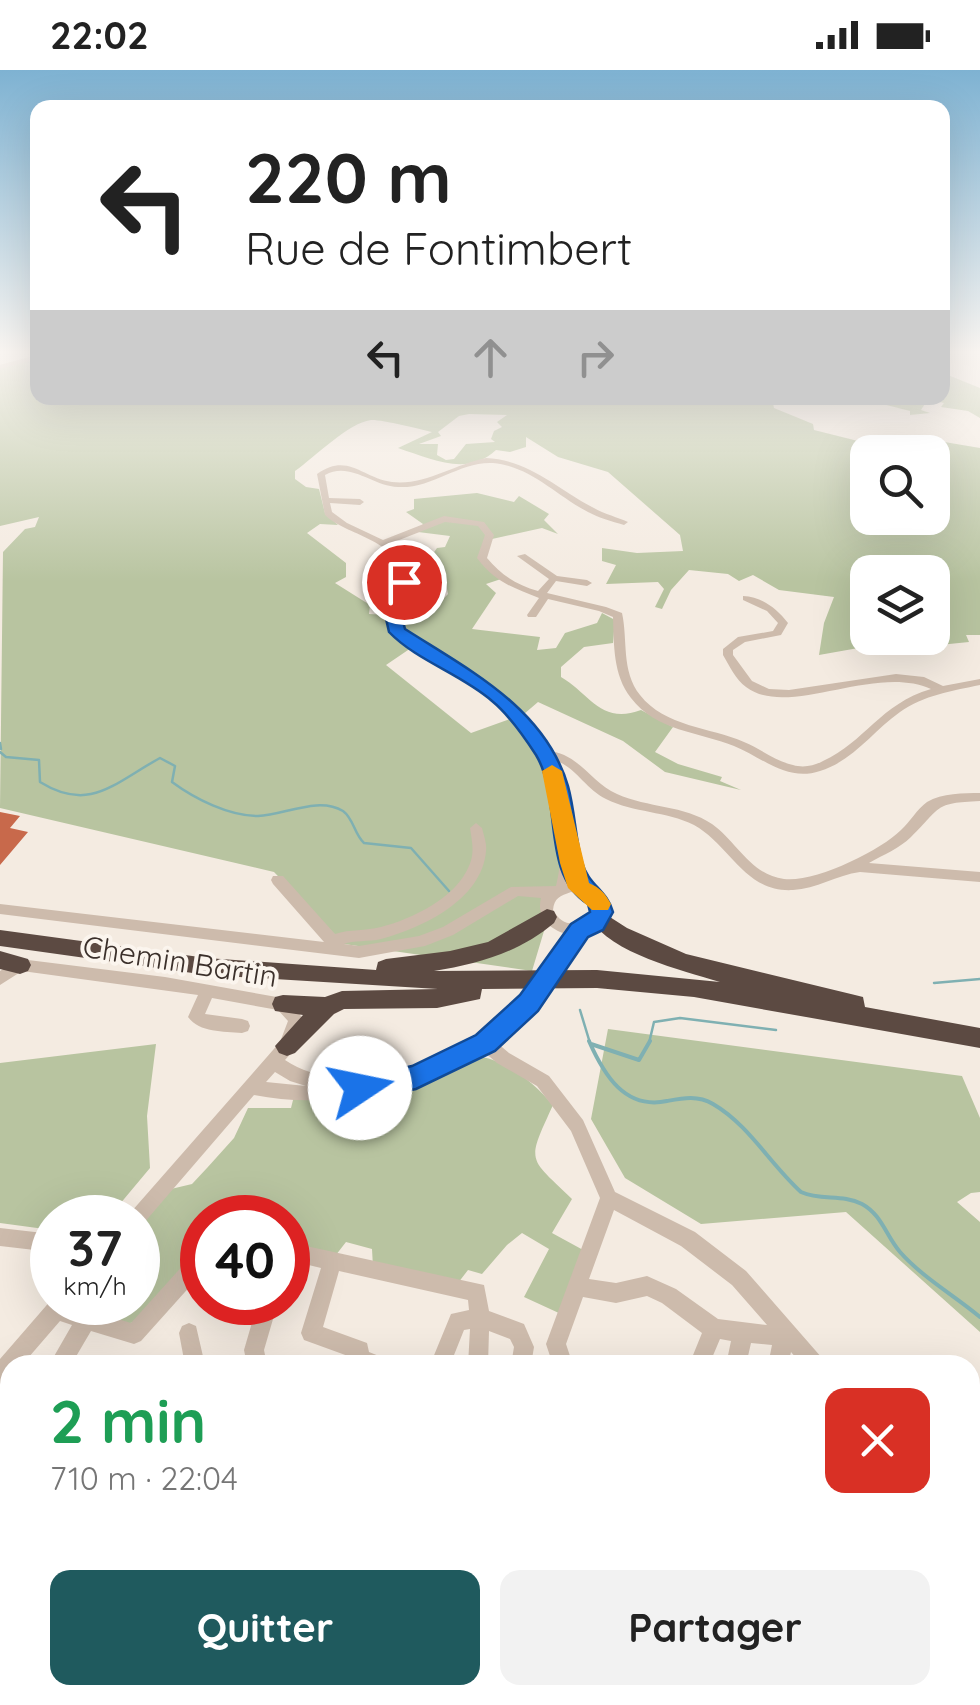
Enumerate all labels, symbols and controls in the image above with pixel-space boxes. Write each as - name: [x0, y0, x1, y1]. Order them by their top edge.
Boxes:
- text: 22:02: [50, 11, 149, 59]
- text: 220 m: [245, 133, 452, 221]
- icon: left: [80, 140, 210, 270]
- text: Rue de Fontimbert: [245, 220, 632, 276]
- icon: left: [358, 330, 413, 385]
- icon: ahead: [463, 330, 518, 385]
- icon: right: [568, 330, 623, 385]
- map controls: [850, 435, 950, 655]
- button: search: [850, 435, 950, 535]
- pin: [362, 540, 447, 625]
- icon: arrive: [377, 555, 432, 610]
- button: layers: [850, 555, 950, 655]
- street label: Chemin Bartin: [80, 927, 280, 995]
- position arrow: [308, 1036, 412, 1140]
- speed limit sign: 40: [180, 1195, 310, 1325]
- text: 37: [68, 1216, 122, 1279]
- text: km/h: [63, 1270, 127, 1301]
- text: 2 min: [50, 1383, 206, 1458]
- button: close: [825, 1388, 930, 1493]
- text: 710 m · 22:04: [50, 1458, 238, 1498]
- button: Quitter: [50, 1570, 480, 1685]
- button: Partager: [500, 1570, 930, 1685]

